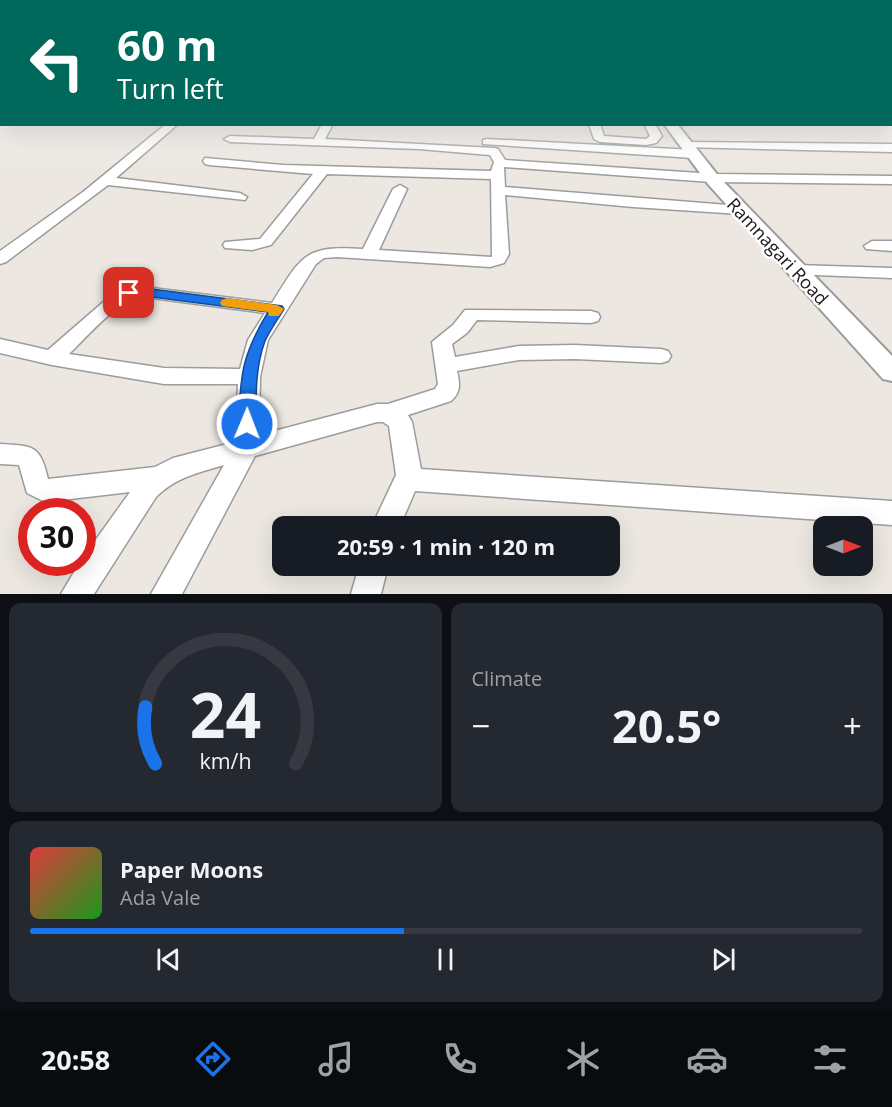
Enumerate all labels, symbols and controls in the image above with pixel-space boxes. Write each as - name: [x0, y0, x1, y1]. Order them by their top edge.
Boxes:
- text: 60 m: [117, 16, 217, 73]
- icon: left: [18, 24, 96, 102]
- text: Turn left: [117, 70, 224, 107]
- street label: Ramnagari Road: [722, 192, 834, 310]
- pin: [103, 267, 154, 318]
- icon: arrive: [112, 276, 145, 309]
- position arrow: [215, 392, 279, 456]
- speed limit sign: 30: [18, 498, 96, 576]
- north arrow: [813, 516, 873, 576]
- map controls: [813, 516, 873, 576]
- text: 20:59 · 1 min · 120 m: [337, 531, 555, 561]
- text: Climate: [472, 665, 542, 692]
- text: 24: [190, 671, 261, 756]
- text: 20.5°: [612, 695, 721, 756]
- text: −: [472, 703, 490, 748]
- text: +: [843, 703, 862, 748]
- text: km/h: [199, 747, 251, 776]
- text: Paper Moons: [120, 854, 263, 884]
- text: Ada Vale: [120, 884, 201, 911]
- icon: previous: [152, 943, 185, 976]
- icon: pause: [429, 943, 462, 976]
- icon: next: [707, 943, 740, 976]
- icon: directions: [192, 1038, 234, 1080]
- icon: music: [315, 1038, 357, 1080]
- icon: phone: [439, 1038, 481, 1080]
- icon: climate: [562, 1038, 604, 1080]
- icon: car: [686, 1038, 728, 1080]
- icon: filters: [809, 1038, 851, 1080]
- text: 20:58: [41, 1041, 110, 1078]

